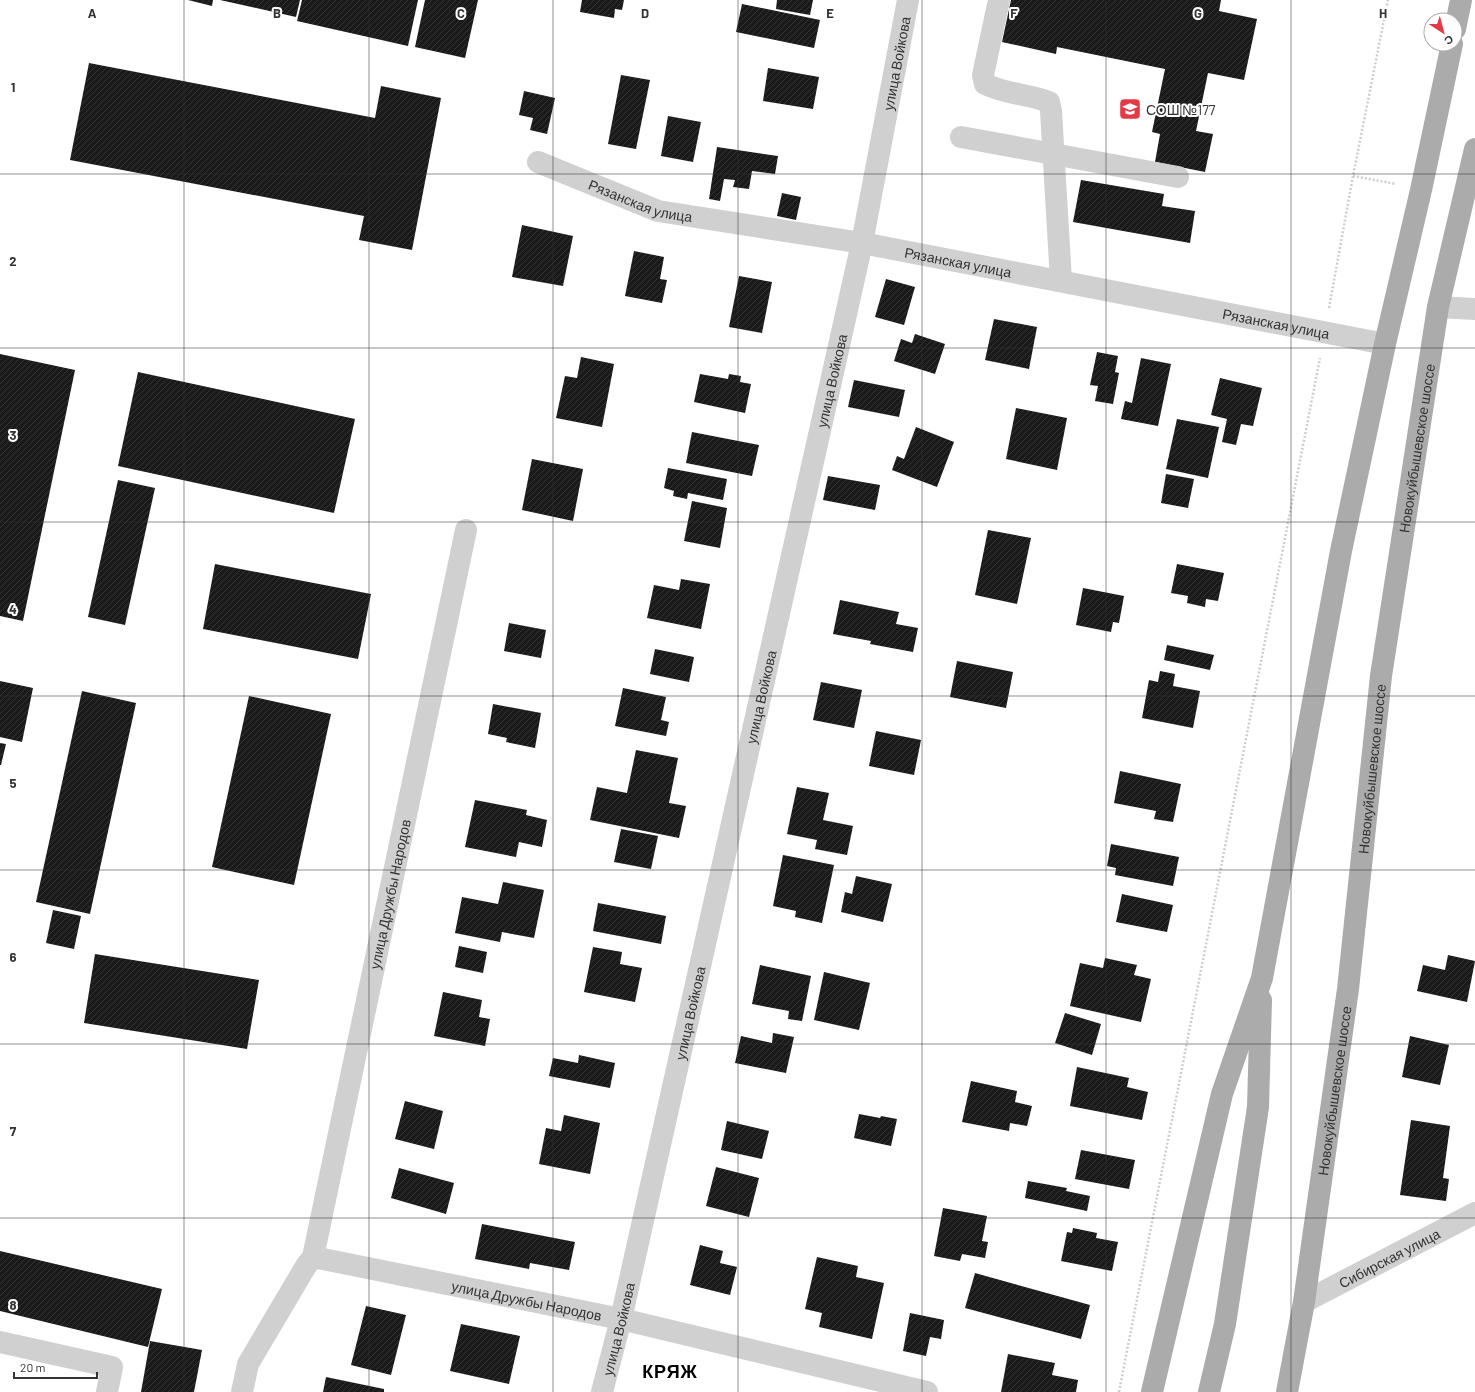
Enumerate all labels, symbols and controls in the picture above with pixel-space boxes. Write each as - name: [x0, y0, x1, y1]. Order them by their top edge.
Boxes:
- text: A: [88, 5, 97, 21]
- text: B: [273, 5, 281, 21]
- text: C: [457, 5, 465, 21]
- text: D: [641, 5, 649, 21]
- text: E: [826, 5, 834, 21]
- text: F: [1010, 5, 1018, 21]
- text: G: [1194, 5, 1202, 21]
- text: H: [1379, 5, 1387, 21]
- north arrow: [1423, 12, 1463, 52]
- street label: улица Войкова: [879, 15, 913, 112]
- text: С: [1442, 33, 1456, 48]
- text: 1: [11, 79, 15, 95]
- school or university icon: СОШ №177: [1117, 96, 1143, 122]
- place label: СОШ №177: [1146, 101, 1216, 118]
- street label: Рязанская улица: [586, 175, 694, 225]
- street label: Рязанская улица: [903, 243, 1013, 280]
- text: 2: [9, 253, 17, 269]
- street label: Рязанская улица: [1221, 304, 1331, 342]
- street label: улица Войкова: [812, 332, 850, 429]
- street label: Новокуйбышевское шоссе: [1395, 362, 1438, 534]
- text: 3: [9, 427, 17, 443]
- text: 4: [9, 601, 17, 617]
- street label: улица Войкова: [742, 648, 779, 745]
- street label: Новокуйбышевское шоссе: [1354, 683, 1389, 855]
- text: 5: [9, 775, 17, 791]
- street label: улица Дружбы Народов: [365, 817, 413, 970]
- text: 6: [10, 949, 17, 965]
- street label: улица Войкова: [671, 964, 708, 1061]
- street label: Новокуйбышевское шоссе: [1313, 1005, 1354, 1177]
- text: 7: [10, 1123, 17, 1139]
- street label: Сибирская улица: [1336, 1224, 1443, 1291]
- street label: улица Дружбы Народов: [450, 1277, 603, 1323]
- street label: улица Войкова: [598, 1281, 637, 1377]
- text: 8: [9, 1297, 17, 1313]
- scale bar: [14, 1354, 97, 1380]
- text: 20 m: [20, 1360, 46, 1374]
- district label: КРЯЖ: [642, 1360, 698, 1382]

